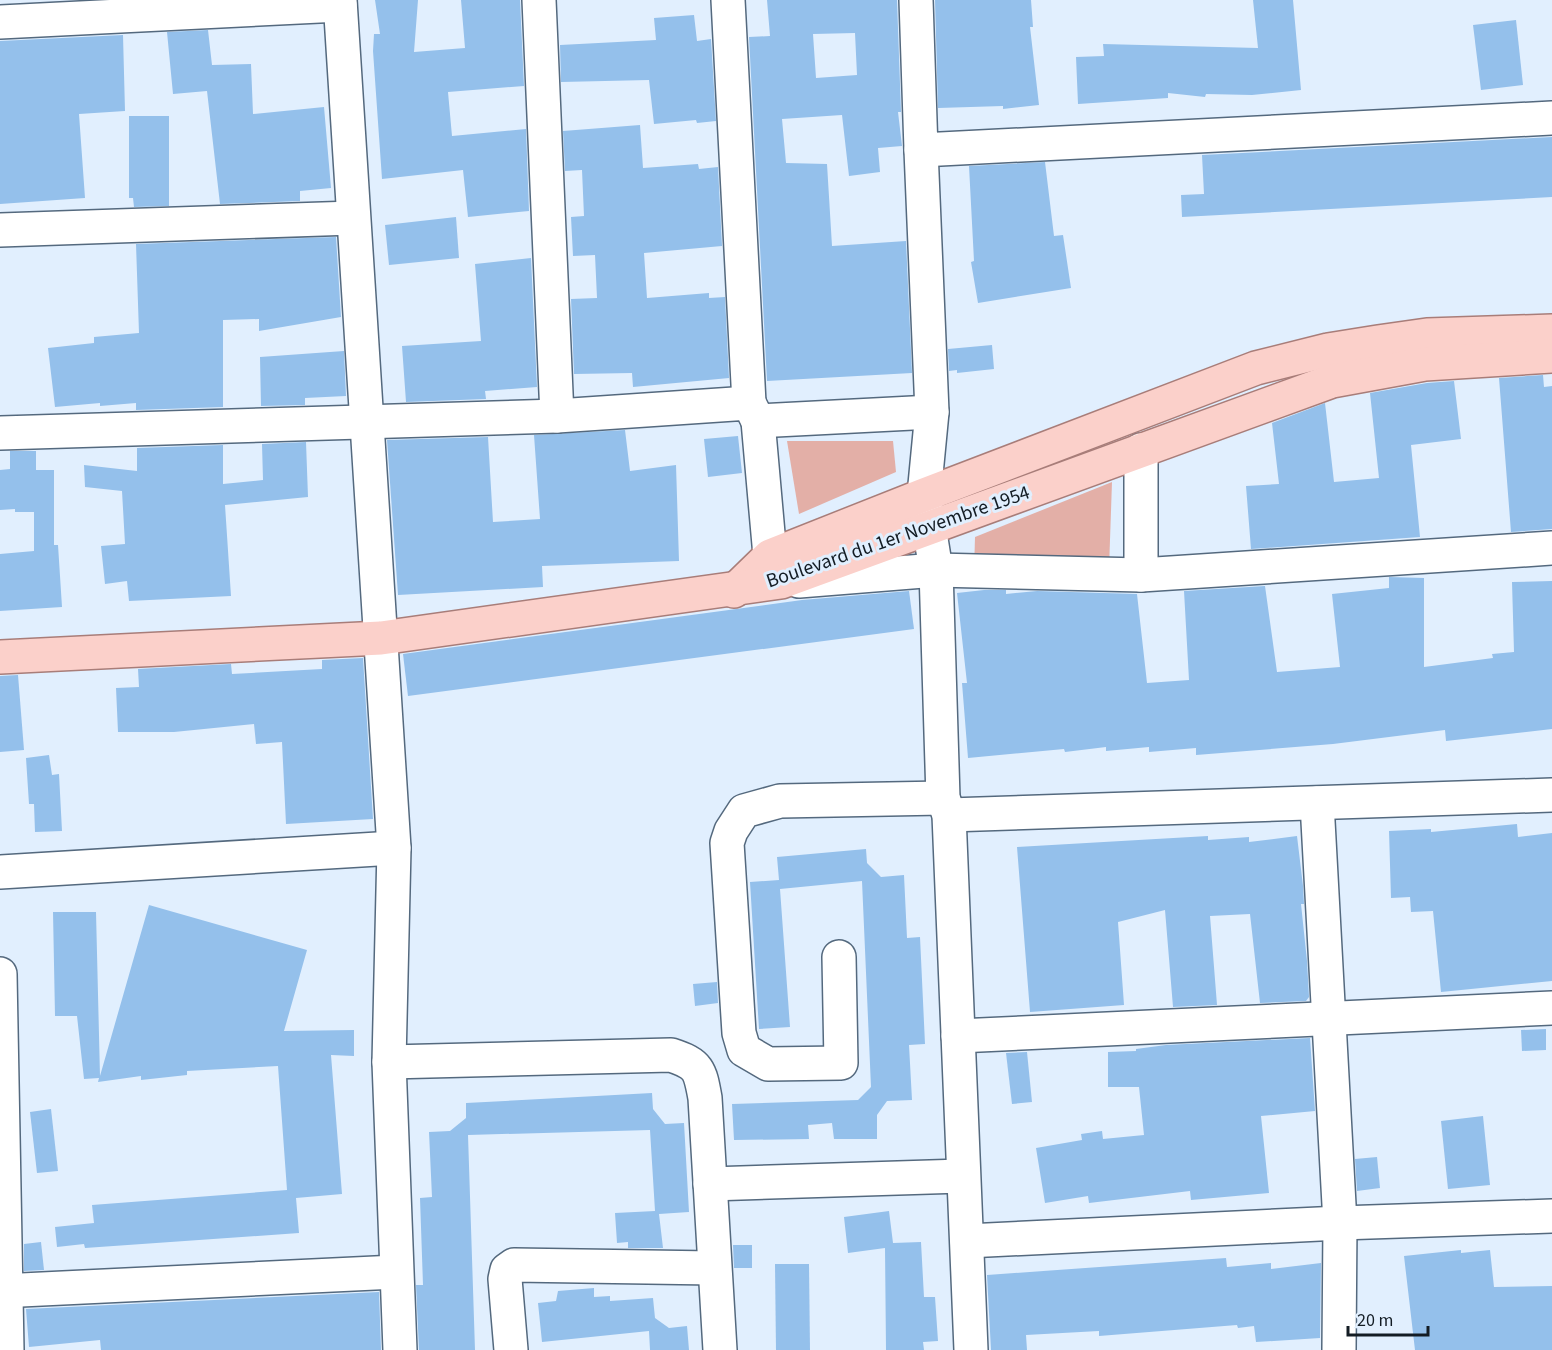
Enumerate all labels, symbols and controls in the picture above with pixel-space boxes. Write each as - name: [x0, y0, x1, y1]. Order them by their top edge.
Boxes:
- street label: Boulevard du 1er Novembre 1954: [762, 479, 1034, 595]
- scale bar: [1348, 1299, 1428, 1337]
- text: 20 m: [1357, 1308, 1393, 1333]

